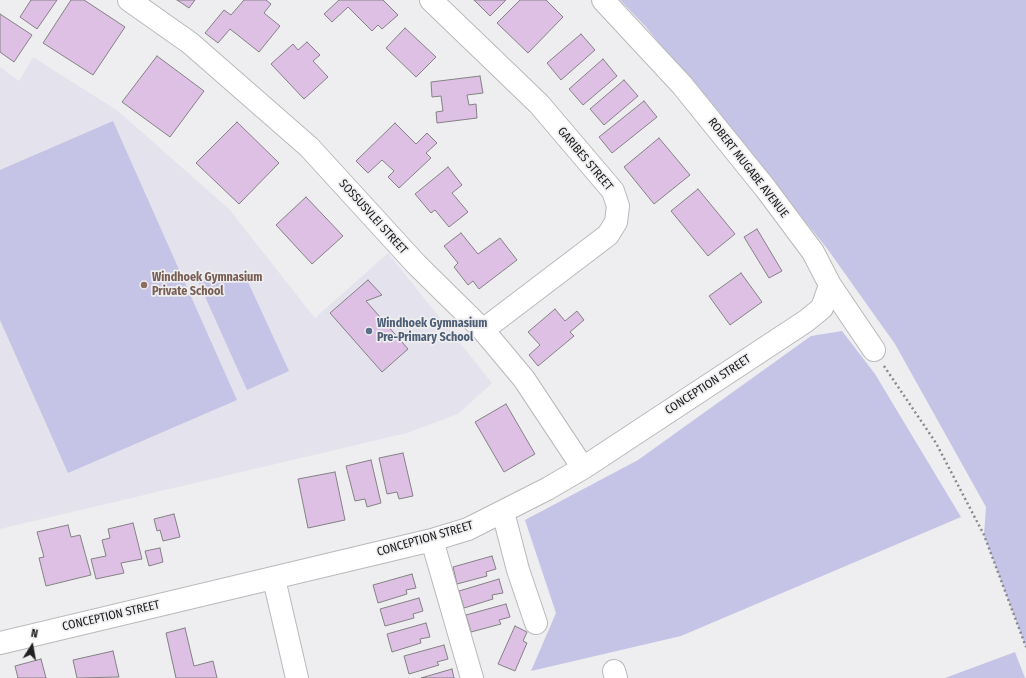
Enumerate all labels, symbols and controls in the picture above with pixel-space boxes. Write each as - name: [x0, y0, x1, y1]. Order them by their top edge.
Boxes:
- street label: ROBERT MUGABE AVENUE: [705, 115, 791, 221]
- street label: GARIBES STREET: [554, 124, 616, 194]
- street label: SOSSUSVLEI STREET: [336, 177, 410, 257]
- place label: Windhoek Gymnasium Private School: [152, 271, 262, 299]
- marker: Windhoek Gymnasium Private School: [139, 280, 149, 290]
- place label: Windhoek Gymnasium Pre-Primary School: [377, 317, 487, 345]
- marker: Windhoek Gymnasium Pre-Primary School: [364, 326, 374, 336]
- street label: CONCEPTION STREET: [662, 352, 754, 418]
- street label: CONCEPTION STREET: [375, 518, 475, 560]
- street label: CONCEPTION STREET: [61, 598, 161, 634]
- north arrow: [12, 626, 52, 666]
- text: N: [30, 627, 39, 641]

